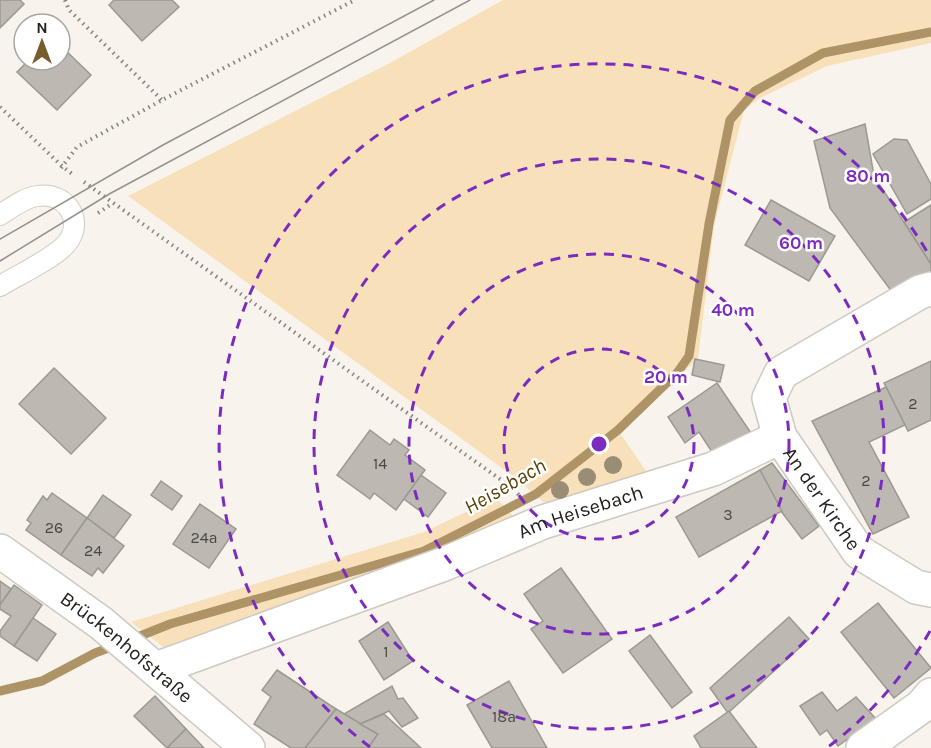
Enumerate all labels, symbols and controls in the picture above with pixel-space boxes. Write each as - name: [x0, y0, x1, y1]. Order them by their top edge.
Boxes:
- north arrow: [12, 12, 72, 72]
- text: N: [36, 18, 48, 37]
- text: 80 m: [846, 165, 890, 187]
- text: 60 m: [779, 232, 823, 254]
- text: 40 m: [711, 299, 755, 321]
- text: 20 m: [644, 366, 688, 388]
- house number: 2: [908, 394, 918, 413]
- centre of rings: [589, 434, 609, 454]
- street label: An der Kirche: [779, 442, 866, 555]
- water label: Heisebach: [460, 453, 550, 519]
- house number: 14: [373, 454, 387, 473]
- house number: 2: [861, 471, 871, 490]
- street label: Am Heisebach: [514, 480, 646, 543]
- house number: 3: [723, 505, 733, 524]
- house number: 26: [45, 518, 63, 537]
- house number: 24a: [190, 528, 218, 547]
- house number: 24: [84, 541, 102, 560]
- street label: Brückenhofstraße: [56, 586, 198, 708]
- house number: 1: [383, 642, 389, 661]
- house number: 18a: [492, 707, 516, 726]

